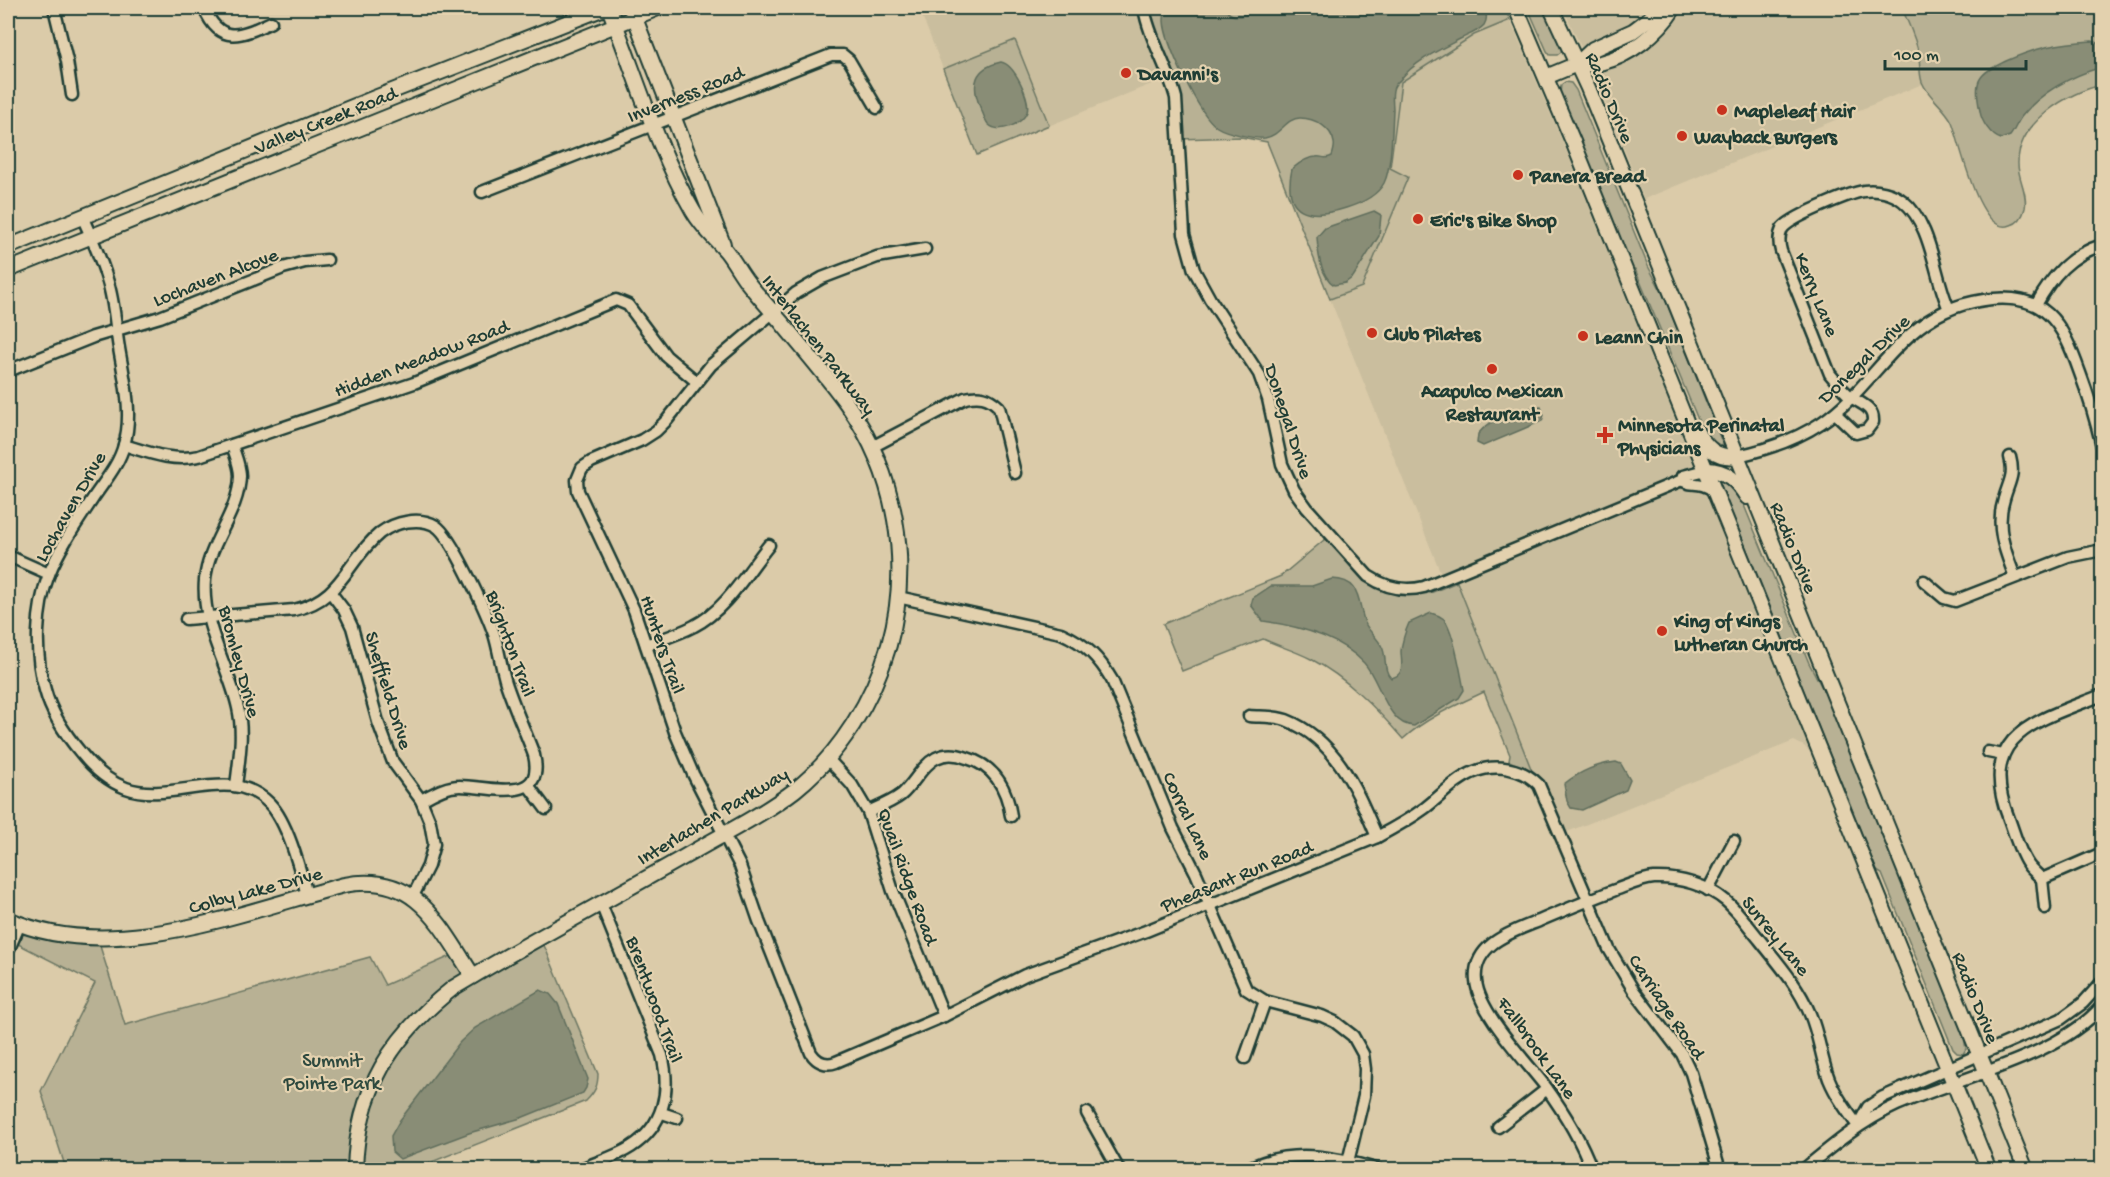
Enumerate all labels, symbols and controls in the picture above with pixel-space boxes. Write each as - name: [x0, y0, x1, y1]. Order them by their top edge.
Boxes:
- scale bar: [1885, 33, 2026, 71]
- text: 100 m: [1893, 46, 1939, 67]
- street label: Radio Drive: [1578, 50, 1637, 148]
- street label: Inverness Road: [625, 62, 750, 130]
- place label: Davanni's: [1136, 65, 1219, 88]
- marker: Davanni's: [1119, 66, 1133, 80]
- street label: Valley Creek Road: [251, 82, 403, 162]
- place label: Mapleleaf Hair: [1734, 102, 1856, 125]
- marker: Mapleleaf Hair: [1715, 103, 1729, 117]
- place label: Wayback Burgers: [1693, 128, 1839, 151]
- marker: Wayback Burgers: [1675, 129, 1689, 143]
- place label: Panera Bread: [1529, 167, 1648, 190]
- marker: Panera Bread: [1511, 168, 1525, 182]
- place label: Eric's Bike Shop: [1430, 211, 1557, 234]
- marker: Eric's Bike Shop: [1411, 212, 1425, 226]
- street label: Lochaven Alcove: [150, 245, 283, 314]
- street label: Kerry Lane: [1788, 250, 1842, 341]
- street label: Interlachen Parkway: [755, 271, 879, 421]
- street label: Donegal Drive: [1813, 311, 1917, 411]
- street label: Hidden Meadow Road: [332, 316, 515, 404]
- place label: Club Pilates: [1383, 325, 1482, 348]
- marker: Club Pilates: [1365, 326, 1379, 340]
- place label: Leann Chin: [1595, 328, 1683, 351]
- marker: Leann Chin: [1576, 329, 1590, 343]
- street label: Donegal Drive: [1257, 360, 1316, 483]
- marker: Acapulco Mexican Restaurant: [1485, 362, 1499, 376]
- place label: Acapulco Mexican Restaurant: [1420, 382, 1563, 428]
- place label: Minnesota Perinatal Physicians: [1617, 416, 1785, 462]
- marker: Minnesota Perinatal Physicians: [1596, 426, 1614, 444]
- street label: Lochaven Drive: [31, 448, 113, 567]
- street label: Radio Drive: [1763, 499, 1821, 598]
- street label: Brighton Trail: [479, 587, 539, 700]
- street label: Hunters Trail: [633, 593, 688, 697]
- street label: Bromley Drive: [211, 603, 264, 721]
- place label: King of Kings Lutheran Church: [1673, 612, 1808, 658]
- marker: King of Kings Lutheran Church: [1655, 624, 1669, 638]
- street label: Sheffield Drive: [358, 629, 416, 753]
- street label: Interlachen Parkway: [634, 764, 794, 872]
- street label: Corral Lane: [1156, 769, 1216, 864]
- street label: Quail Ridge Road: [870, 806, 942, 951]
- street label: Pheasant Run Road: [1157, 836, 1319, 920]
- street label: Colby Lake Drive: [187, 863, 326, 921]
- street label: Surrey Lane: [1735, 893, 1814, 982]
- street label: Brentwood Trail: [619, 933, 686, 1066]
- street label: Radio Drive: [1945, 949, 2003, 1048]
- street label: Carriage Road: [1622, 951, 1710, 1067]
- street label: Fallbrook Lane: [1490, 993, 1580, 1105]
- park label: Summit Pointe Park: [283, 1051, 382, 1097]

